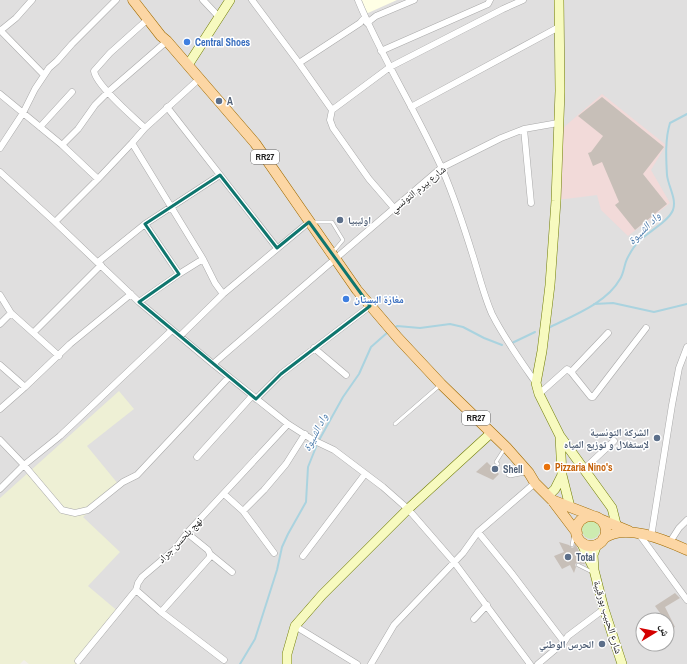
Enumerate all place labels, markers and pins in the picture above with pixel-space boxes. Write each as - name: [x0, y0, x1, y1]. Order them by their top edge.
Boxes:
- place label: Central Shoes: [195, 36, 251, 49]
- marker: Central Shoes: [182, 37, 192, 47]
- place label: A: [227, 95, 233, 108]
- marker: A: [214, 96, 224, 106]
- place label: اوليبيا: [348, 214, 371, 227]
- marker: اوليبيا: [335, 215, 345, 225]
- place label: مغازة البستان: [354, 293, 404, 306]
- marker: مغازة البستان: [341, 294, 351, 304]
- place label: الشركة التونسية لإستغلال و توزيع المياه: [564, 426, 649, 452]
- marker: الشركة التونسية لإستغلال و توزيع المياه: [652, 433, 662, 443]
- place label: Pizzaria Nino's: [555, 461, 613, 474]
- marker: Pizzaria Nino's: [542, 462, 552, 472]
- place label: Shell: [503, 463, 523, 476]
- marker: Shell: [490, 464, 500, 474]
- place label: Total: [576, 551, 595, 564]
- marker: Total: [563, 552, 573, 562]
- place label: الحرس الوطني: [539, 638, 594, 652]
- marker: الحرس الوطني: [597, 639, 607, 649]

